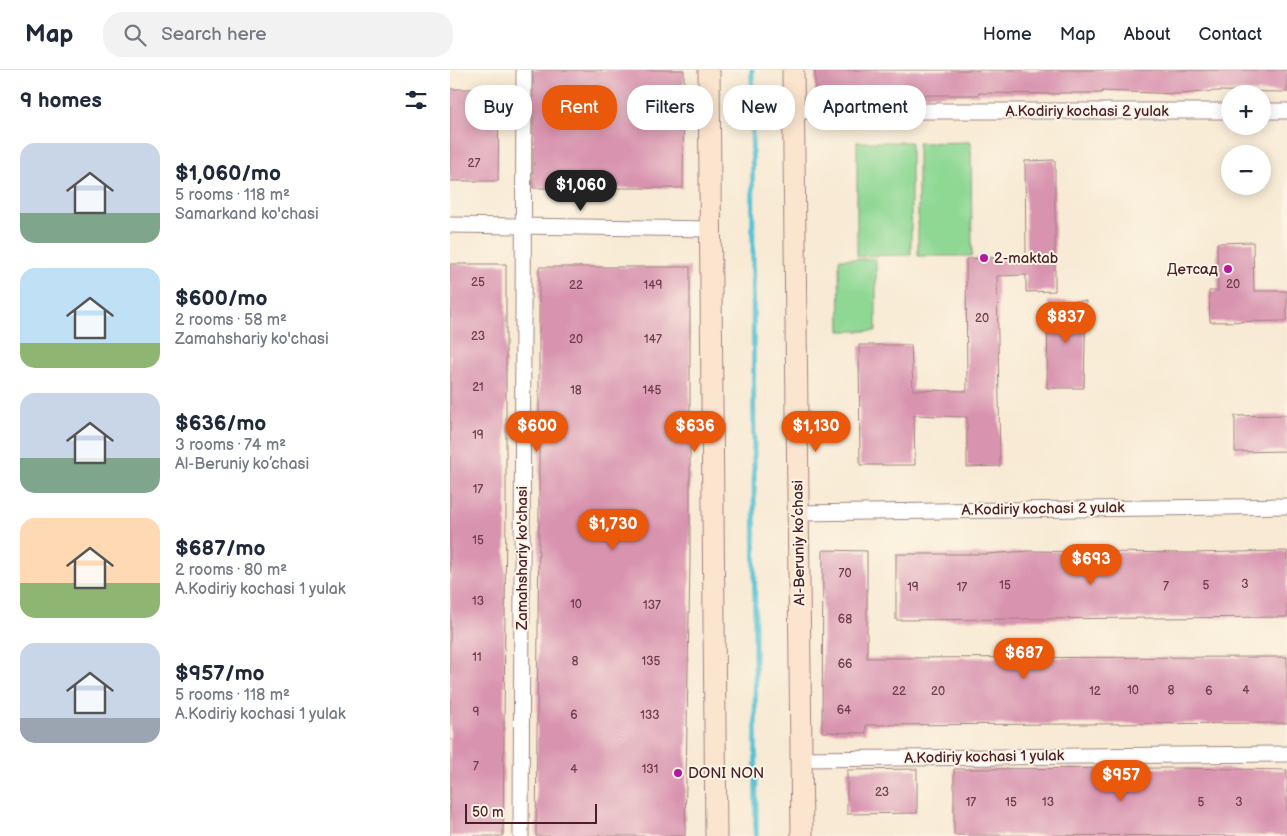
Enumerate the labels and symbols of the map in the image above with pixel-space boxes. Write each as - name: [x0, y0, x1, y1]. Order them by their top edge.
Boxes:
- street label: A.Kodiriy kochasi 2 yulak: [1006, 102, 1169, 121]
- house number: 27: [468, 156, 481, 171]
- pin: $1,060: [540, 170, 622, 212]
- place label: 2-maktab: [994, 249, 1059, 268]
- marker: 2-maktab: [978, 252, 990, 264]
- place label: Детсад: [1167, 260, 1218, 279]
- marker: Детсад: [1222, 263, 1234, 275]
- house number: 25: [471, 275, 485, 290]
- house number: 20: [1226, 277, 1240, 292]
- house number: 22: [569, 278, 583, 293]
- house number: 149: [644, 278, 663, 293]
- pin: $837: [1036, 302, 1096, 344]
- house number: 20: [975, 311, 989, 326]
- house number: 23: [471, 329, 485, 344]
- house number: 20: [569, 332, 583, 347]
- house number: 147: [644, 332, 662, 347]
- house number: 21: [472, 380, 484, 395]
- house number: 18: [570, 383, 582, 398]
- house number: 145: [643, 383, 662, 398]
- pin: $600: [507, 410, 567, 453]
- pin: $636: [665, 410, 725, 453]
- pin: $1,130: [775, 410, 857, 453]
- house number: 19: [472, 428, 484, 443]
- street label: Al-Beruniy ko’chasi: [788, 480, 810, 606]
- house number: 17: [473, 482, 483, 497]
- street label: Zamahshariy ko'chasi: [513, 486, 532, 631]
- street label: A.Kodiriy kochasi 2 yulak: [961, 498, 1125, 520]
- pin: $1,730: [572, 508, 654, 551]
- house number: 15: [472, 533, 484, 548]
- pin: $693: [1061, 544, 1121, 586]
- house number: 70: [839, 566, 851, 581]
- house number: 3: [1241, 577, 1249, 592]
- house number: 15: [999, 578, 1011, 593]
- house number: 5: [1203, 578, 1210, 593]
- house number: 7: [1163, 579, 1169, 594]
- house number: 19: [907, 580, 919, 595]
- house number: 17: [957, 580, 967, 595]
- house number: 13: [472, 594, 484, 609]
- house number: 10: [570, 597, 582, 612]
- house number: 137: [643, 598, 661, 613]
- house number: 68: [838, 612, 852, 627]
- pin: $687: [994, 638, 1054, 680]
- house number: 11: [472, 650, 482, 665]
- house number: 8: [572, 654, 579, 669]
- house number: 135: [642, 654, 661, 669]
- house number: 66: [838, 657, 852, 672]
- house number: 10: [1127, 683, 1139, 698]
- house number: 8: [1168, 683, 1175, 698]
- house number: 4: [1242, 683, 1250, 698]
- house number: 22: [892, 684, 906, 699]
- house number: 20: [931, 684, 945, 699]
- house number: 12: [1089, 684, 1101, 699]
- house number: 6: [1205, 684, 1213, 699]
- house number: 64: [837, 703, 852, 718]
- house number: 9: [473, 705, 480, 720]
- house number: 6: [570, 708, 578, 723]
- house number: 133: [640, 708, 660, 723]
- street label: A.Kodiriy kochasi 1 yulak: [904, 746, 1065, 768]
- house number: 7: [473, 759, 479, 774]
- pin: $957: [1091, 760, 1151, 802]
- house number: 4: [570, 762, 578, 777]
- house number: 131: [642, 762, 658, 777]
- place label: DONI NON: [688, 764, 764, 783]
- marker: DONI NON: [672, 767, 684, 779]
- house number: 23: [875, 785, 889, 800]
- house number: 17: [966, 795, 976, 810]
- house number: 15: [1005, 795, 1017, 810]
- house number: 13: [1042, 795, 1054, 810]
- house number: 5: [1198, 795, 1205, 810]
- house number: 3: [1235, 795, 1243, 810]
- scale bar: [465, 801, 598, 824]

